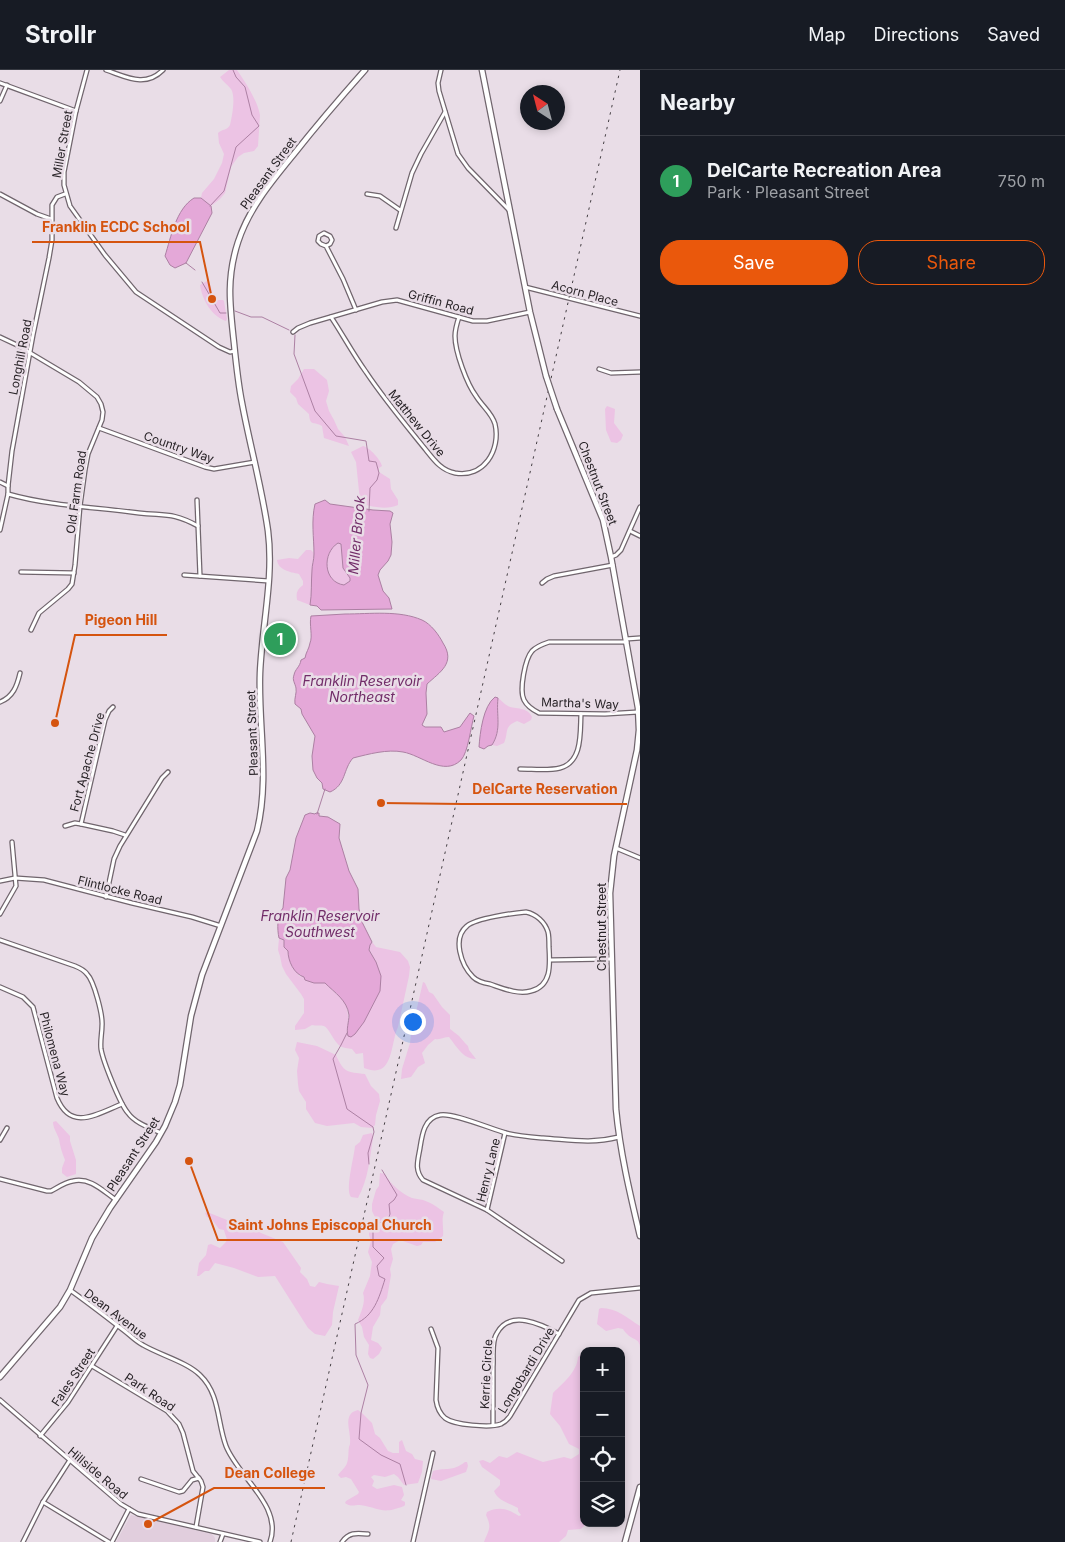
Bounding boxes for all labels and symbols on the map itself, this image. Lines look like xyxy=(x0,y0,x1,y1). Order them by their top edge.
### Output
north arrow xyxy=(520,85,565,130)
street label: Miller Street xyxy=(49,109,75,179)
street label: Pleasant Street xyxy=(237,134,299,212)
callout: Franklin ECDC School xyxy=(32,213,200,242)
text: Franklin ECDC School xyxy=(42,218,190,235)
street label: Acorn Place xyxy=(550,277,620,309)
street label: Griffin Road xyxy=(407,286,475,318)
street label: Longhill Road xyxy=(5,318,35,396)
street label: Matthew Drive xyxy=(385,386,449,460)
street label: Country Way xyxy=(142,428,216,466)
street label: Chestnut Street xyxy=(575,439,621,527)
street label: Old Farm Road xyxy=(63,449,89,535)
water label: Miller Brook xyxy=(344,495,368,575)
callout: Pigeon Hill xyxy=(75,606,167,635)
text: Pigeon Hill xyxy=(85,611,157,628)
pin: 1 xyxy=(264,620,296,658)
water label: Franklin Reservoir Northeast xyxy=(303,672,422,705)
street label: Pleasant Street xyxy=(243,690,261,776)
street label: Martha's Way xyxy=(541,694,619,712)
street label: Fort Apache Drive xyxy=(67,711,107,813)
callout: DelCarte Reservation xyxy=(462,775,627,804)
text: DelCarte Reservation xyxy=(472,780,618,797)
street label: Flintlocke Road xyxy=(76,872,164,908)
street label: Chestnut Street xyxy=(594,883,609,971)
water label: Franklin Reservoir Southwest xyxy=(261,907,380,940)
your location xyxy=(400,1009,426,1035)
street label: Philomena Way xyxy=(36,1010,74,1098)
street label: Pleasant Street xyxy=(103,1114,163,1194)
street label: Henry Lane xyxy=(473,1136,503,1204)
callout: Saint Johns Episcopal Church xyxy=(218,1211,442,1240)
text: Saint Johns Episcopal Church xyxy=(228,1216,432,1233)
street label: Dean Avenue xyxy=(81,1285,151,1343)
street label: Longobardi Drive xyxy=(494,1324,558,1416)
street label: Kerrie Circle xyxy=(477,1339,495,1409)
street label: Fales Street xyxy=(48,1345,98,1409)
street label: Park Road xyxy=(122,1370,178,1414)
street label: Hillside Road xyxy=(65,1444,131,1502)
callout: Dean College xyxy=(214,1459,325,1488)
text: Dean College xyxy=(225,1464,315,1481)

